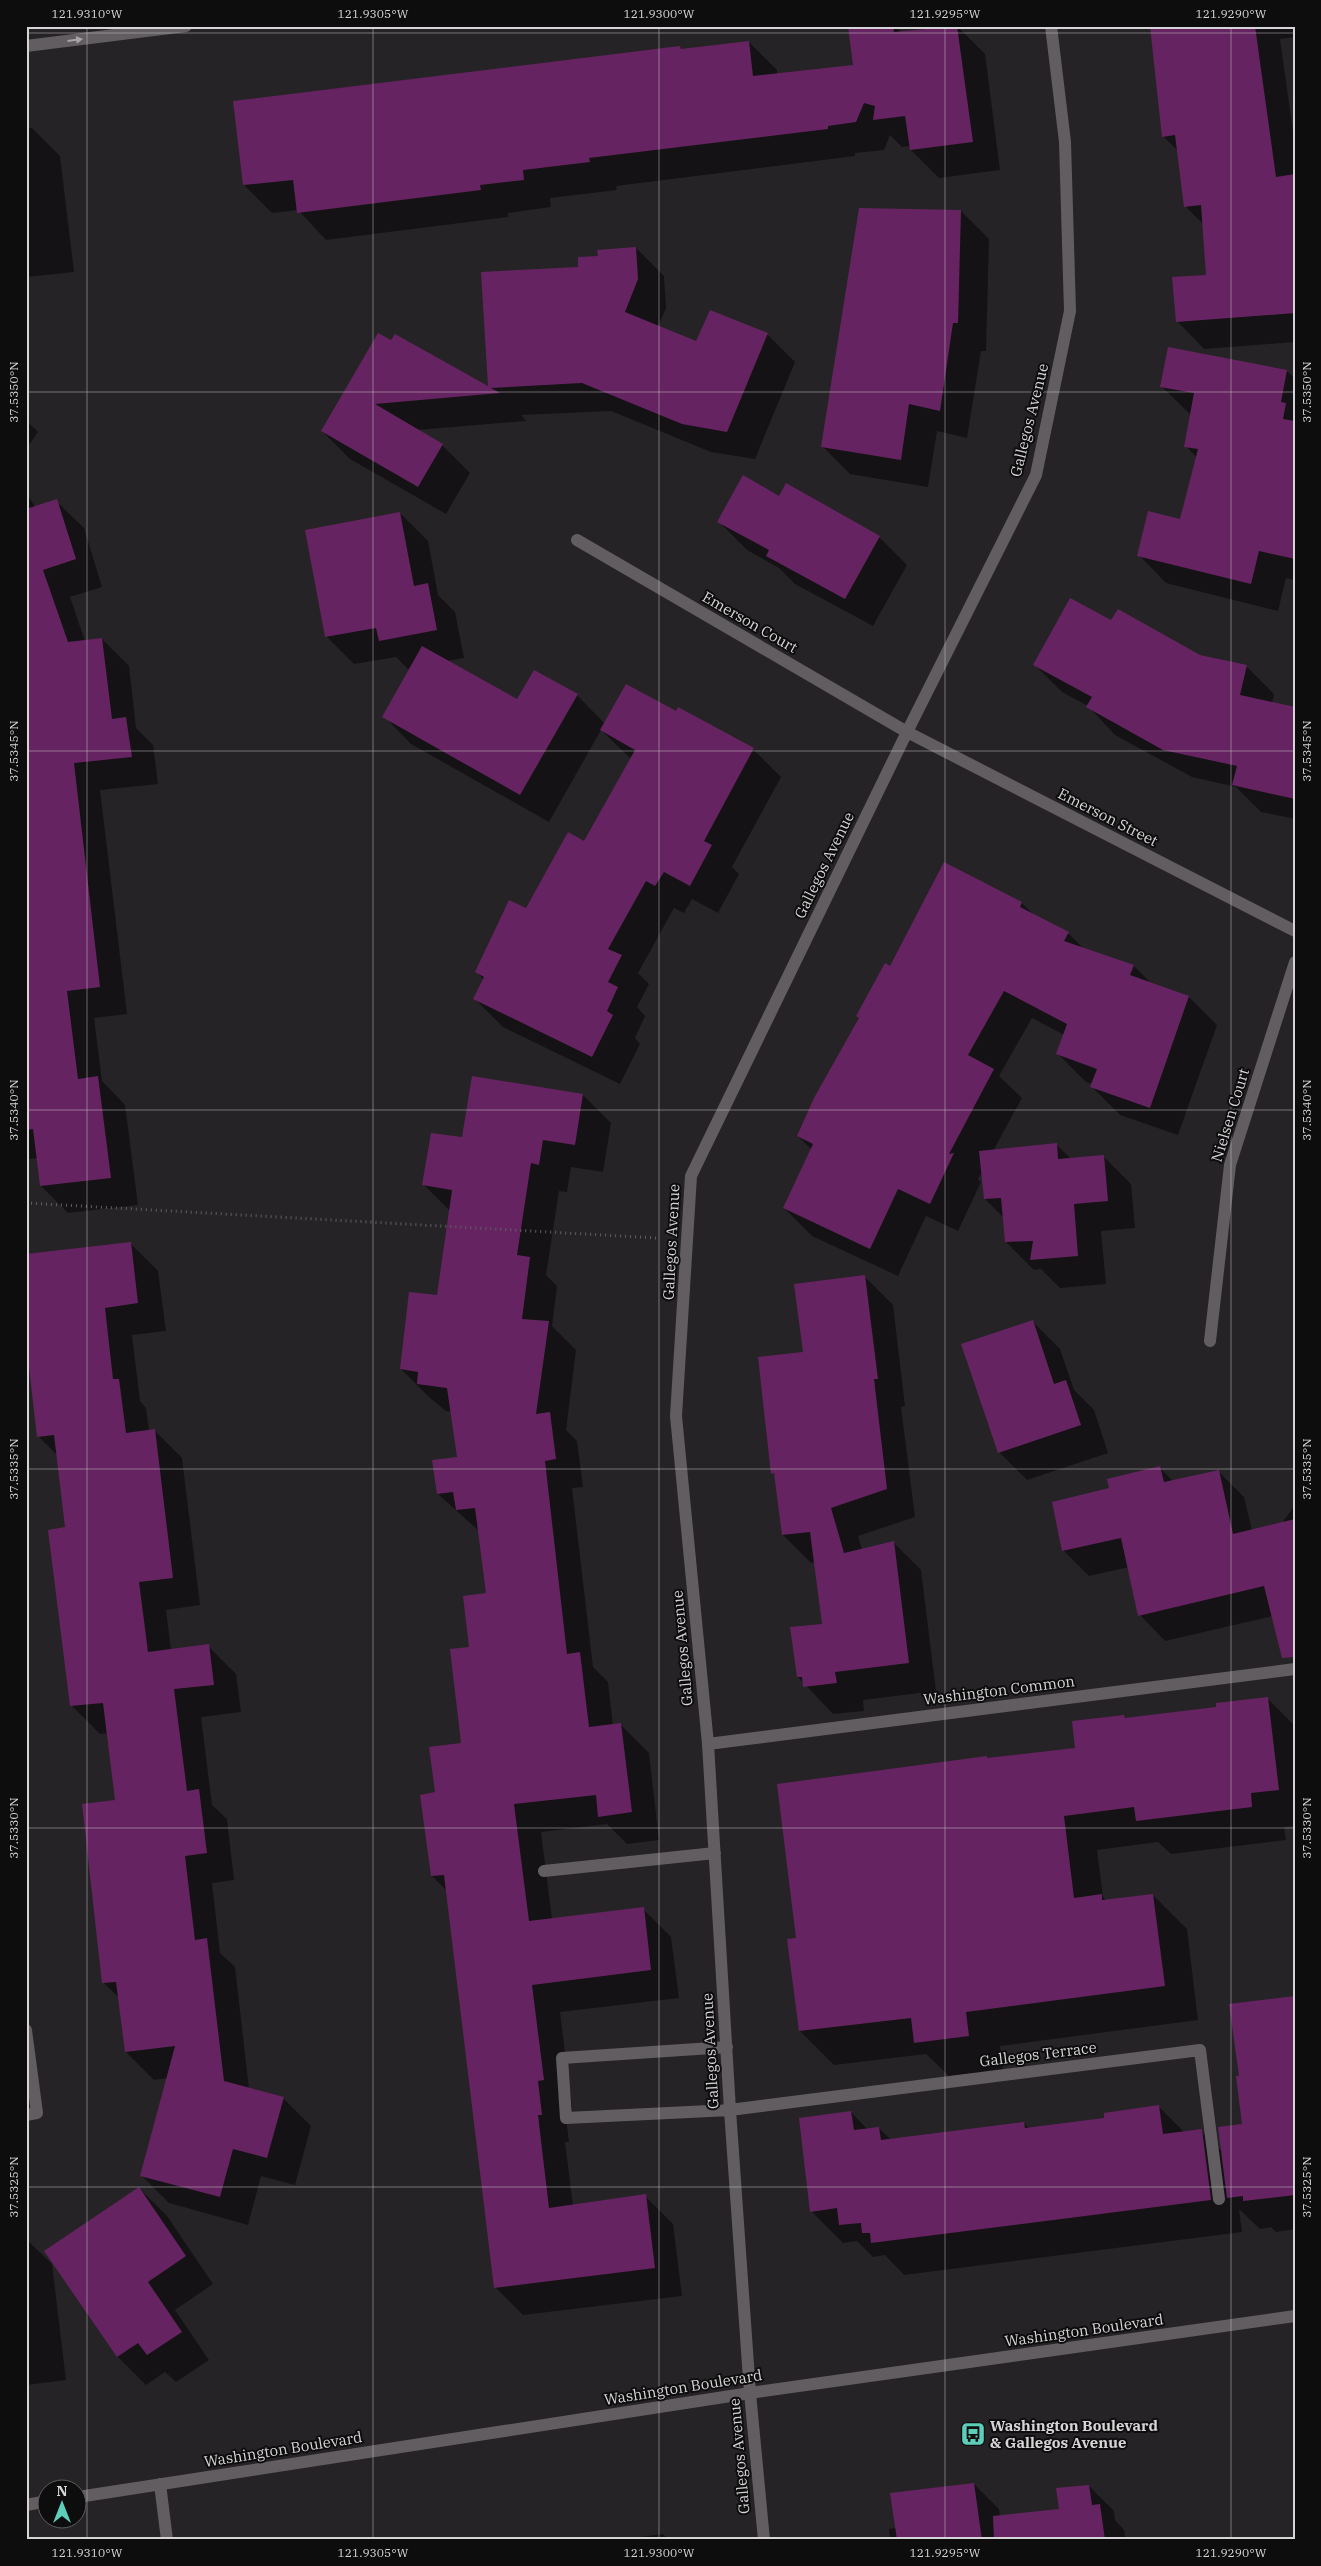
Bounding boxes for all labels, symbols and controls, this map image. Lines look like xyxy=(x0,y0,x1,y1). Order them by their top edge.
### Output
text: 121.9310°W xyxy=(52,6,123,21)
text: 121.9305°W xyxy=(338,6,409,21)
text: 121.9300°W xyxy=(624,6,695,21)
text: 121.9295°W xyxy=(910,6,981,21)
text: 121.9290°W xyxy=(1196,6,1267,21)
one-way arrow xyxy=(67,36,83,44)
text: 37.5350°N xyxy=(6,361,21,423)
street label: Gallegos Avenue xyxy=(1006,361,1052,479)
text: 37.5350°N xyxy=(1299,361,1314,423)
street label: Emerson Court xyxy=(699,587,801,657)
text: 37.5345°N xyxy=(6,720,21,782)
text: 37.5345°N xyxy=(1299,720,1314,782)
street label: Emerson Street xyxy=(1055,784,1161,850)
street label: Gallegos Avenue xyxy=(790,809,858,921)
street label: Nielsen Court xyxy=(1207,1066,1253,1164)
text: 37.5340°N xyxy=(6,1079,21,1141)
text: 37.5340°N xyxy=(1299,1079,1314,1141)
street label: Gallegos Avenue xyxy=(658,1183,684,1301)
text: 37.5335°N xyxy=(6,1438,21,1500)
text: 37.5335°N xyxy=(1299,1438,1314,1500)
street label: Gallegos Avenue xyxy=(667,1589,697,1707)
street label: Washington Common xyxy=(922,1671,1076,1709)
text: 37.5330°N xyxy=(6,1797,21,1859)
text: 37.5330°N xyxy=(1299,1797,1314,1859)
street label: Gallegos Avenue xyxy=(697,1992,723,2110)
street label: Gallegos Terrace xyxy=(978,2037,1098,2071)
text: 37.5325°N xyxy=(6,2156,21,2218)
text: 37.5325°N xyxy=(1299,2156,1314,2218)
street label: Washington Boulevard xyxy=(1004,2309,1164,2351)
street label: Washington Boulevard xyxy=(603,2365,763,2409)
street label: Gallegos Avenue xyxy=(724,2397,754,2515)
place label: Washington Boulevard & Gallegos Avenue xyxy=(990,2416,1158,2452)
bus stop icon: Washington Boulevard & Gallegos Avenue xyxy=(960,2421,986,2447)
street label: Washington Boulevard xyxy=(203,2427,363,2471)
north arrow xyxy=(38,2478,88,2528)
text: N xyxy=(56,2482,68,2500)
text: 121.9310°W xyxy=(52,2545,123,2560)
text: 121.9305°W xyxy=(338,2545,409,2560)
text: 121.9300°W xyxy=(624,2545,695,2560)
text: 121.9295°W xyxy=(910,2545,981,2560)
text: 121.9290°W xyxy=(1196,2545,1267,2560)

